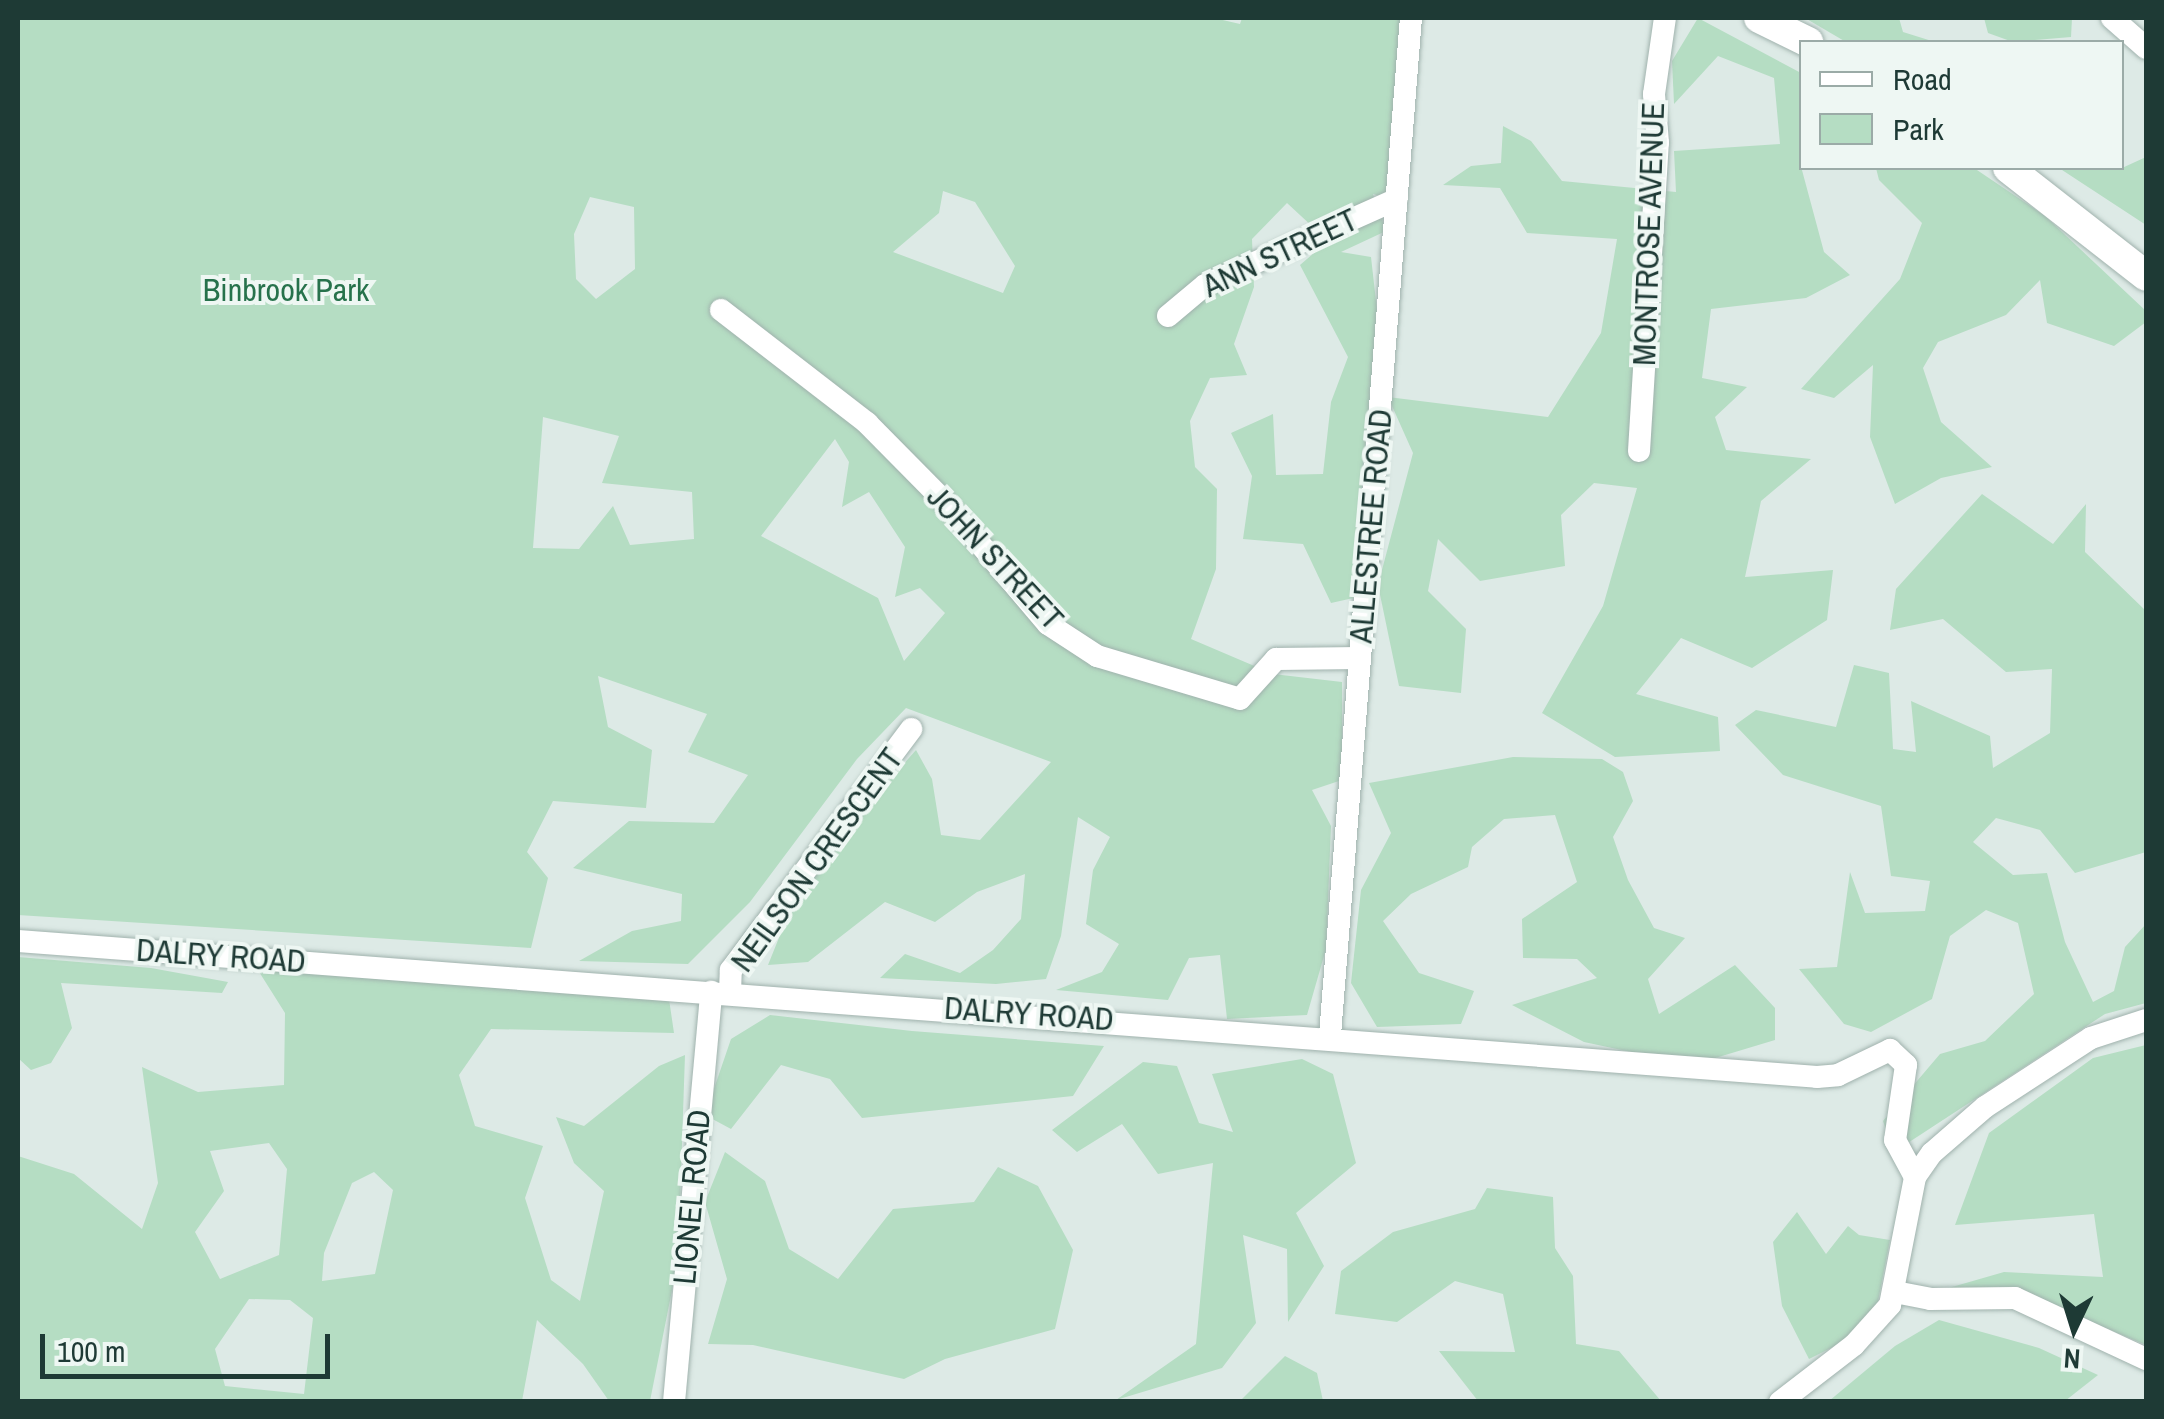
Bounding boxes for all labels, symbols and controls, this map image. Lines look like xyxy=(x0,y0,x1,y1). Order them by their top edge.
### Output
legend xyxy=(1799,40,2124,170)
text: Road xyxy=(1893,59,1952,99)
street label: MONTROSE AVENUE xyxy=(1625,101,1673,367)
text: Park xyxy=(1893,109,1944,149)
street label: ANN STREET xyxy=(1197,200,1363,306)
park label: Binbrook Park xyxy=(203,271,369,309)
street label: ALLESTREE ROAD xyxy=(1342,407,1400,645)
street label: JOHN STREET xyxy=(919,478,1071,638)
street label: NEILSON CRESCENT xyxy=(723,741,911,979)
street label: DALRY ROAD xyxy=(135,931,307,981)
street label: DALRY ROAD xyxy=(943,989,1115,1039)
street label: LIONEL ROAD xyxy=(665,1107,719,1287)
north arrow xyxy=(2024,1279,2124,1379)
scale bar xyxy=(45,1314,335,1376)
text: 100 m xyxy=(57,1331,125,1371)
text: N xyxy=(2062,1339,2082,1378)

